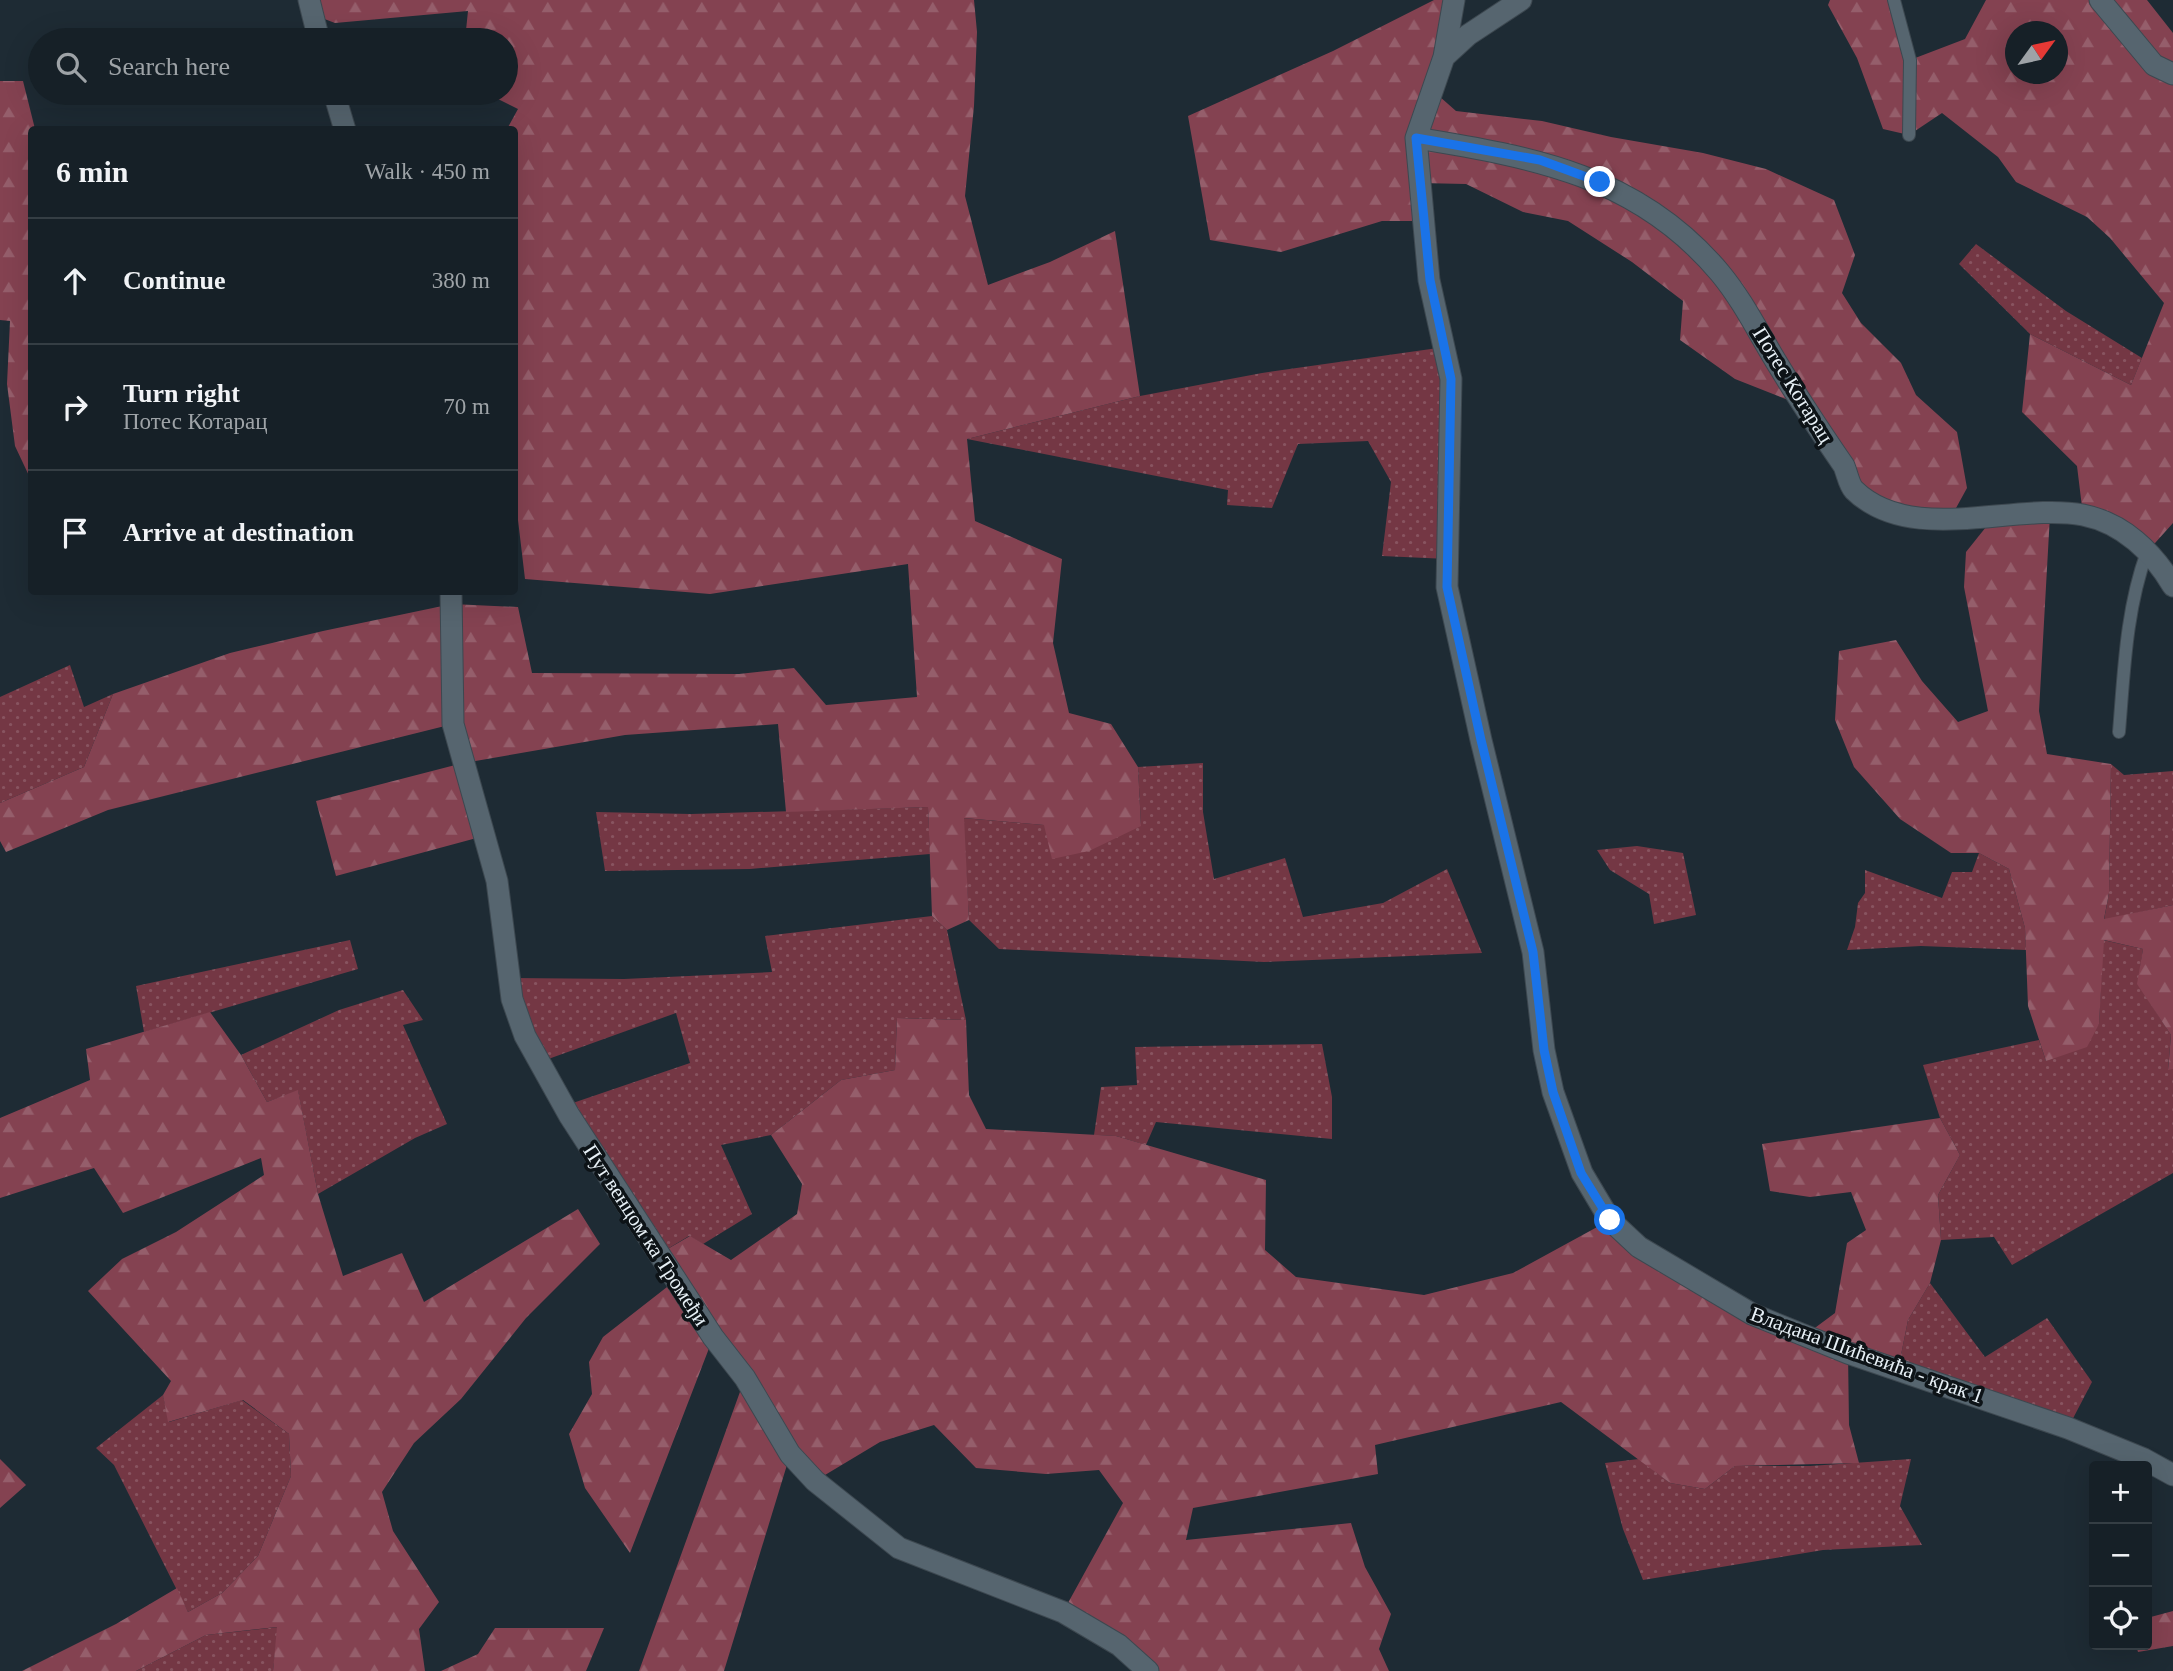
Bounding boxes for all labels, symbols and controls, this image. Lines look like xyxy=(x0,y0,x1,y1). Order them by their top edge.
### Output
north arrow xyxy=(2005,21,2068,84)
search box xyxy=(28,28,518,105)
icon: search xyxy=(52,48,90,86)
text: Search here xyxy=(108,52,230,81)
text: 6 min xyxy=(56,155,129,188)
text: Walk · 450 m xyxy=(365,159,490,184)
route end xyxy=(1584,166,1615,197)
icon: ahead xyxy=(56,262,94,300)
text: Continue xyxy=(123,266,226,295)
text: 380 m xyxy=(432,268,490,293)
street label: Потес Котарац xyxy=(1748,323,1838,447)
text: Turn right xyxy=(123,379,240,408)
icon: right xyxy=(56,388,94,426)
text: 70 m xyxy=(443,394,490,419)
text: Потес Котарац xyxy=(123,409,268,434)
icon: arrive xyxy=(56,514,94,552)
text: Arrive at destination xyxy=(123,518,354,547)
street label: Пут венцом ка Тромеђи xyxy=(578,1140,714,1330)
route start xyxy=(1594,1204,1625,1235)
street label: Владана Шићевића - крак 1 xyxy=(1747,1302,1987,1408)
map controls xyxy=(2089,1461,2152,1650)
button: + xyxy=(2089,1461,2152,1524)
button: − xyxy=(2089,1524,2152,1587)
button: locate xyxy=(2089,1587,2152,1650)

